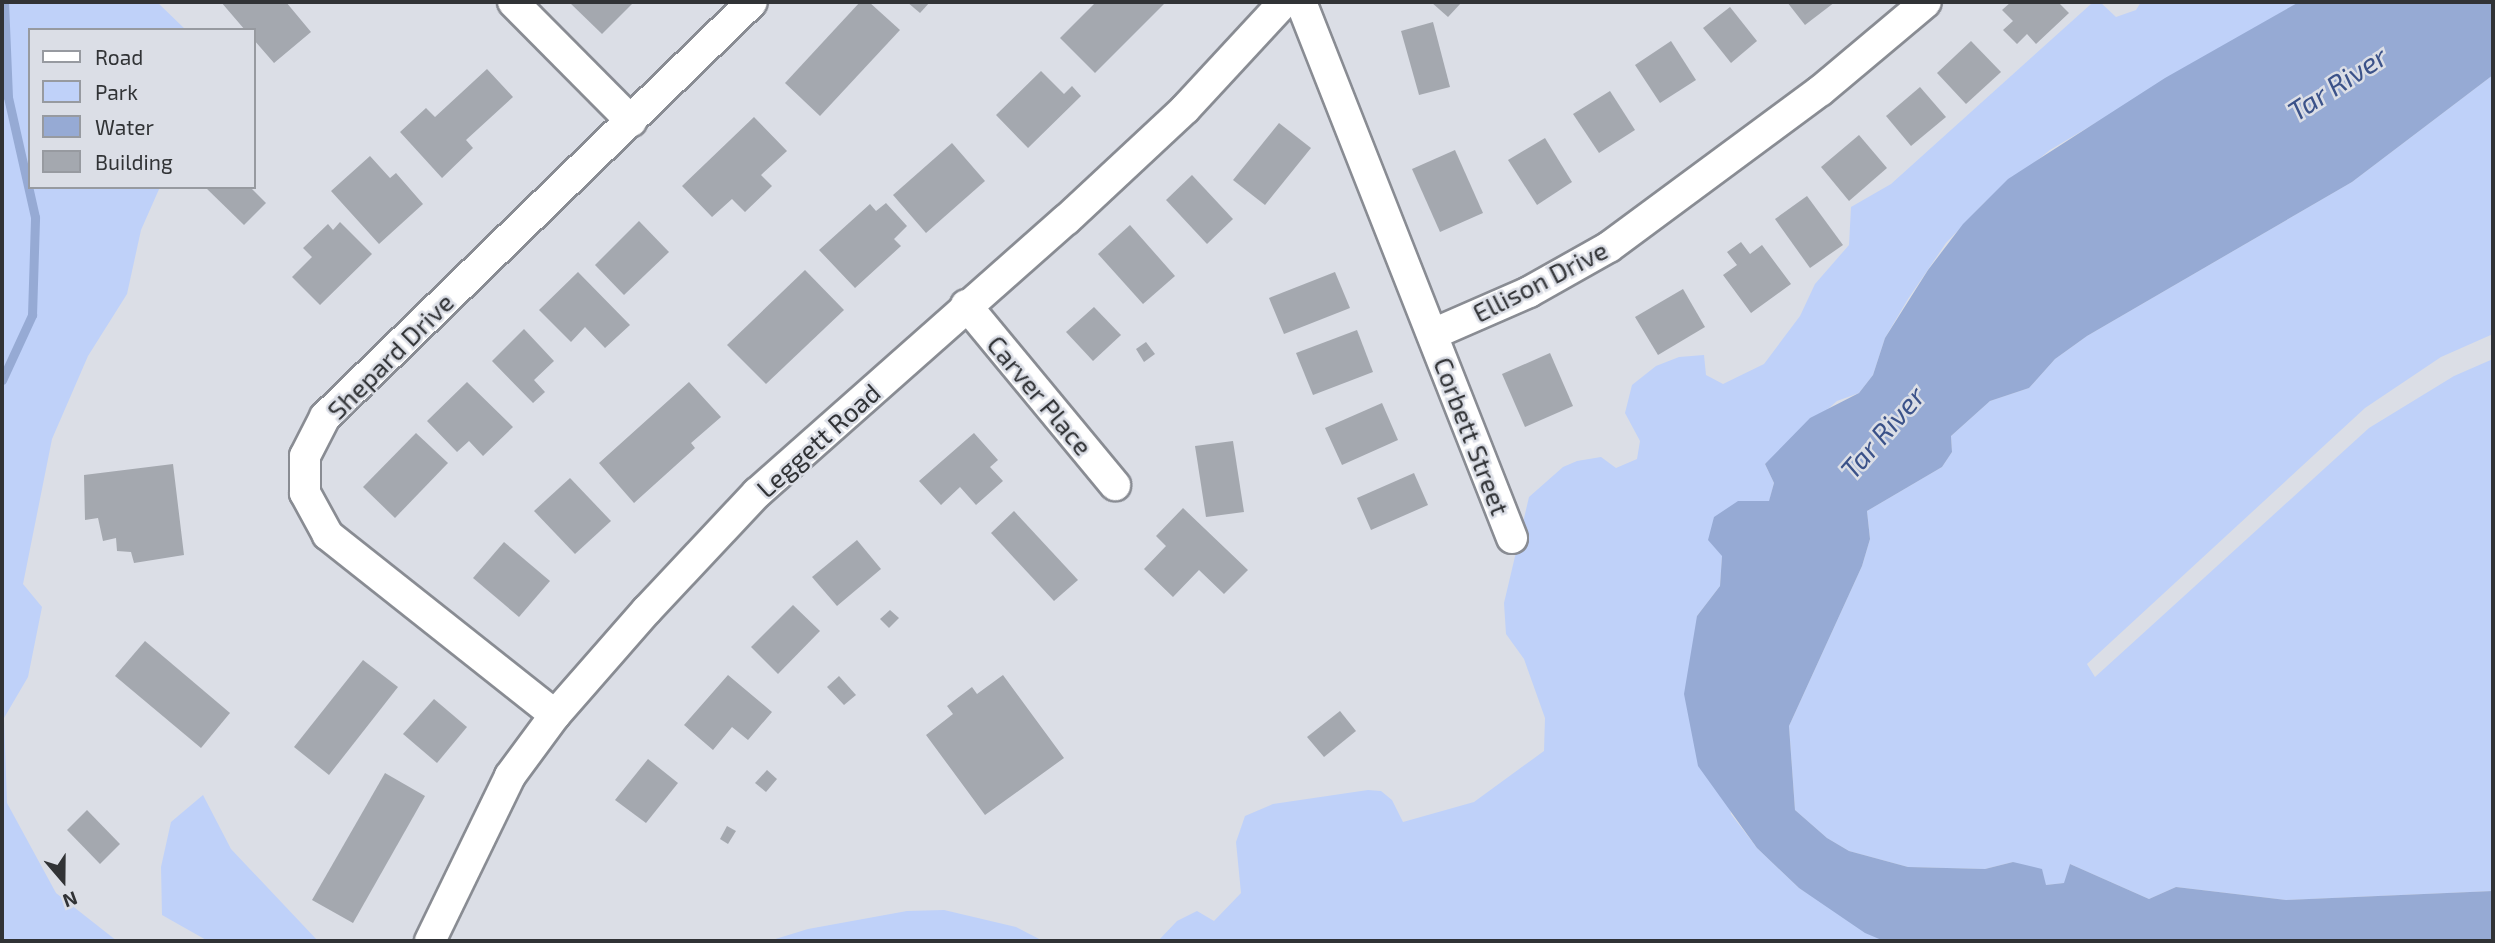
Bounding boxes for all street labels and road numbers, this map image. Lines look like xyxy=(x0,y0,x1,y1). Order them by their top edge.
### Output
street label: Ellison Drive xyxy=(1467,234,1613,328)
street label: Shepard Drive xyxy=(320,286,460,426)
street label: Carver Place xyxy=(981,329,1099,461)
street label: Corbett Street xyxy=(1428,353,1516,519)
street label: Leggett Road xyxy=(750,376,886,504)

